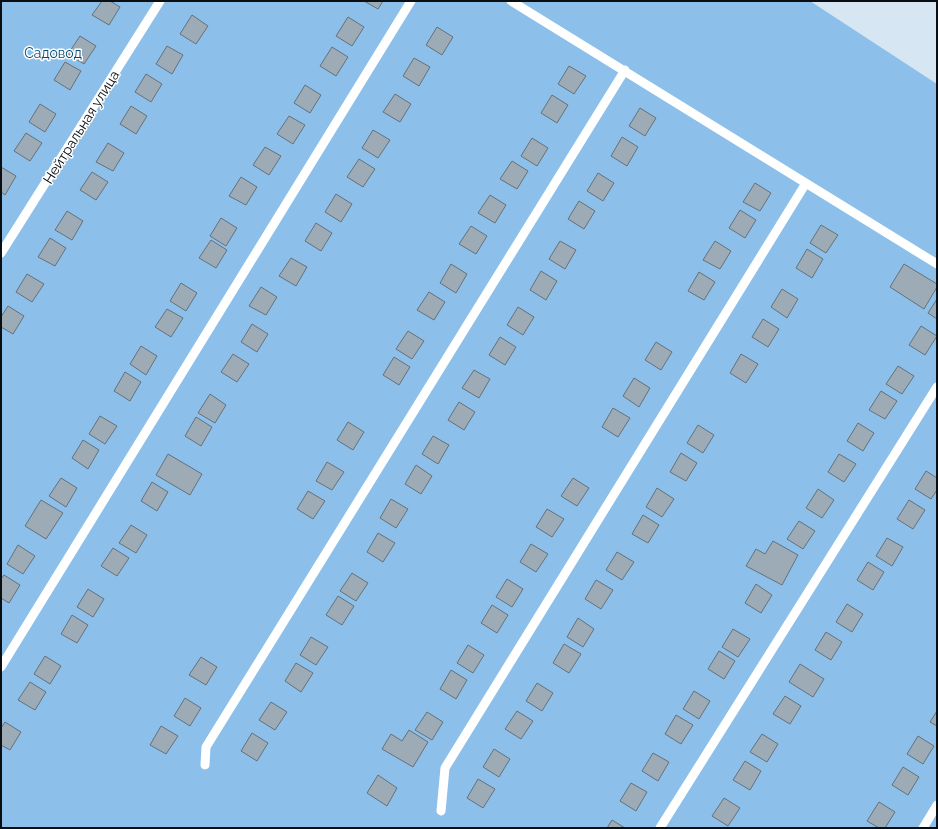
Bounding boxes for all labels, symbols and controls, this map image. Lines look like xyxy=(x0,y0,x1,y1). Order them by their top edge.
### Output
park label: Садовод xyxy=(24,45,82,61)
street label: Нейтральная улица xyxy=(40,67,122,187)

